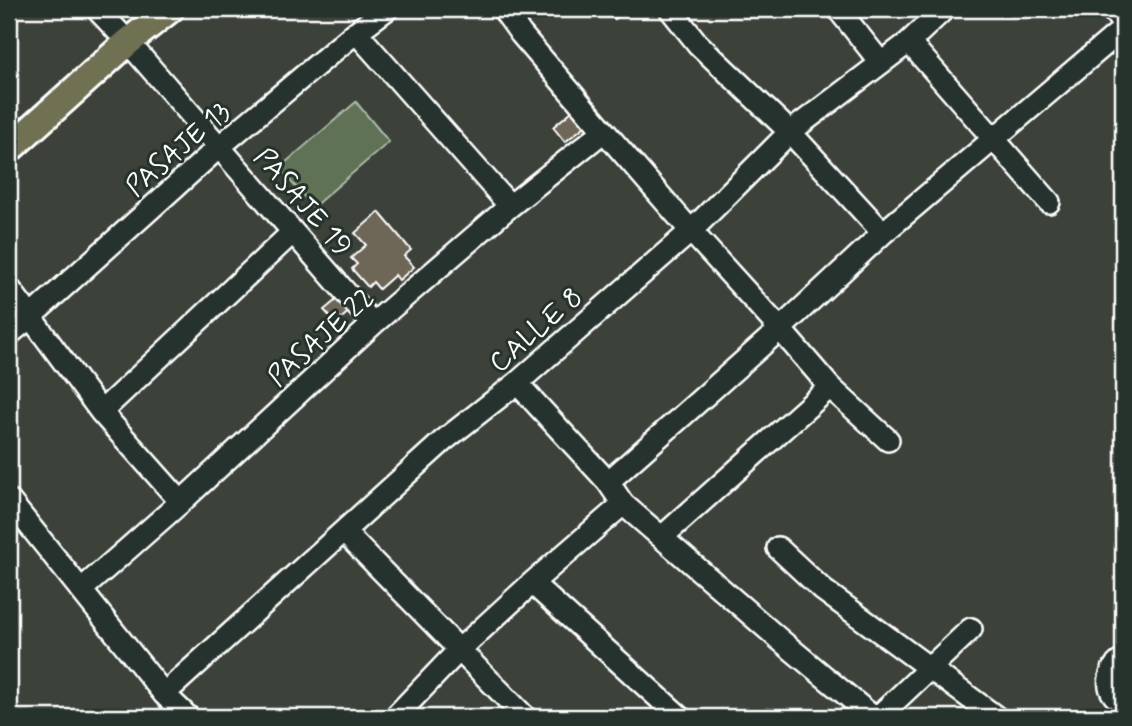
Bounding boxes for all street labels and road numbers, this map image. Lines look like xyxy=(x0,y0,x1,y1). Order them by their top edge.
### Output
street label: PASAJE 13 xyxy=(118,94,239,206)
street label: PASAJE 19 xyxy=(245,141,360,265)
street label: PASAJE 22 xyxy=(260,280,383,396)
street label: CALLE 8 xyxy=(482,280,591,382)

